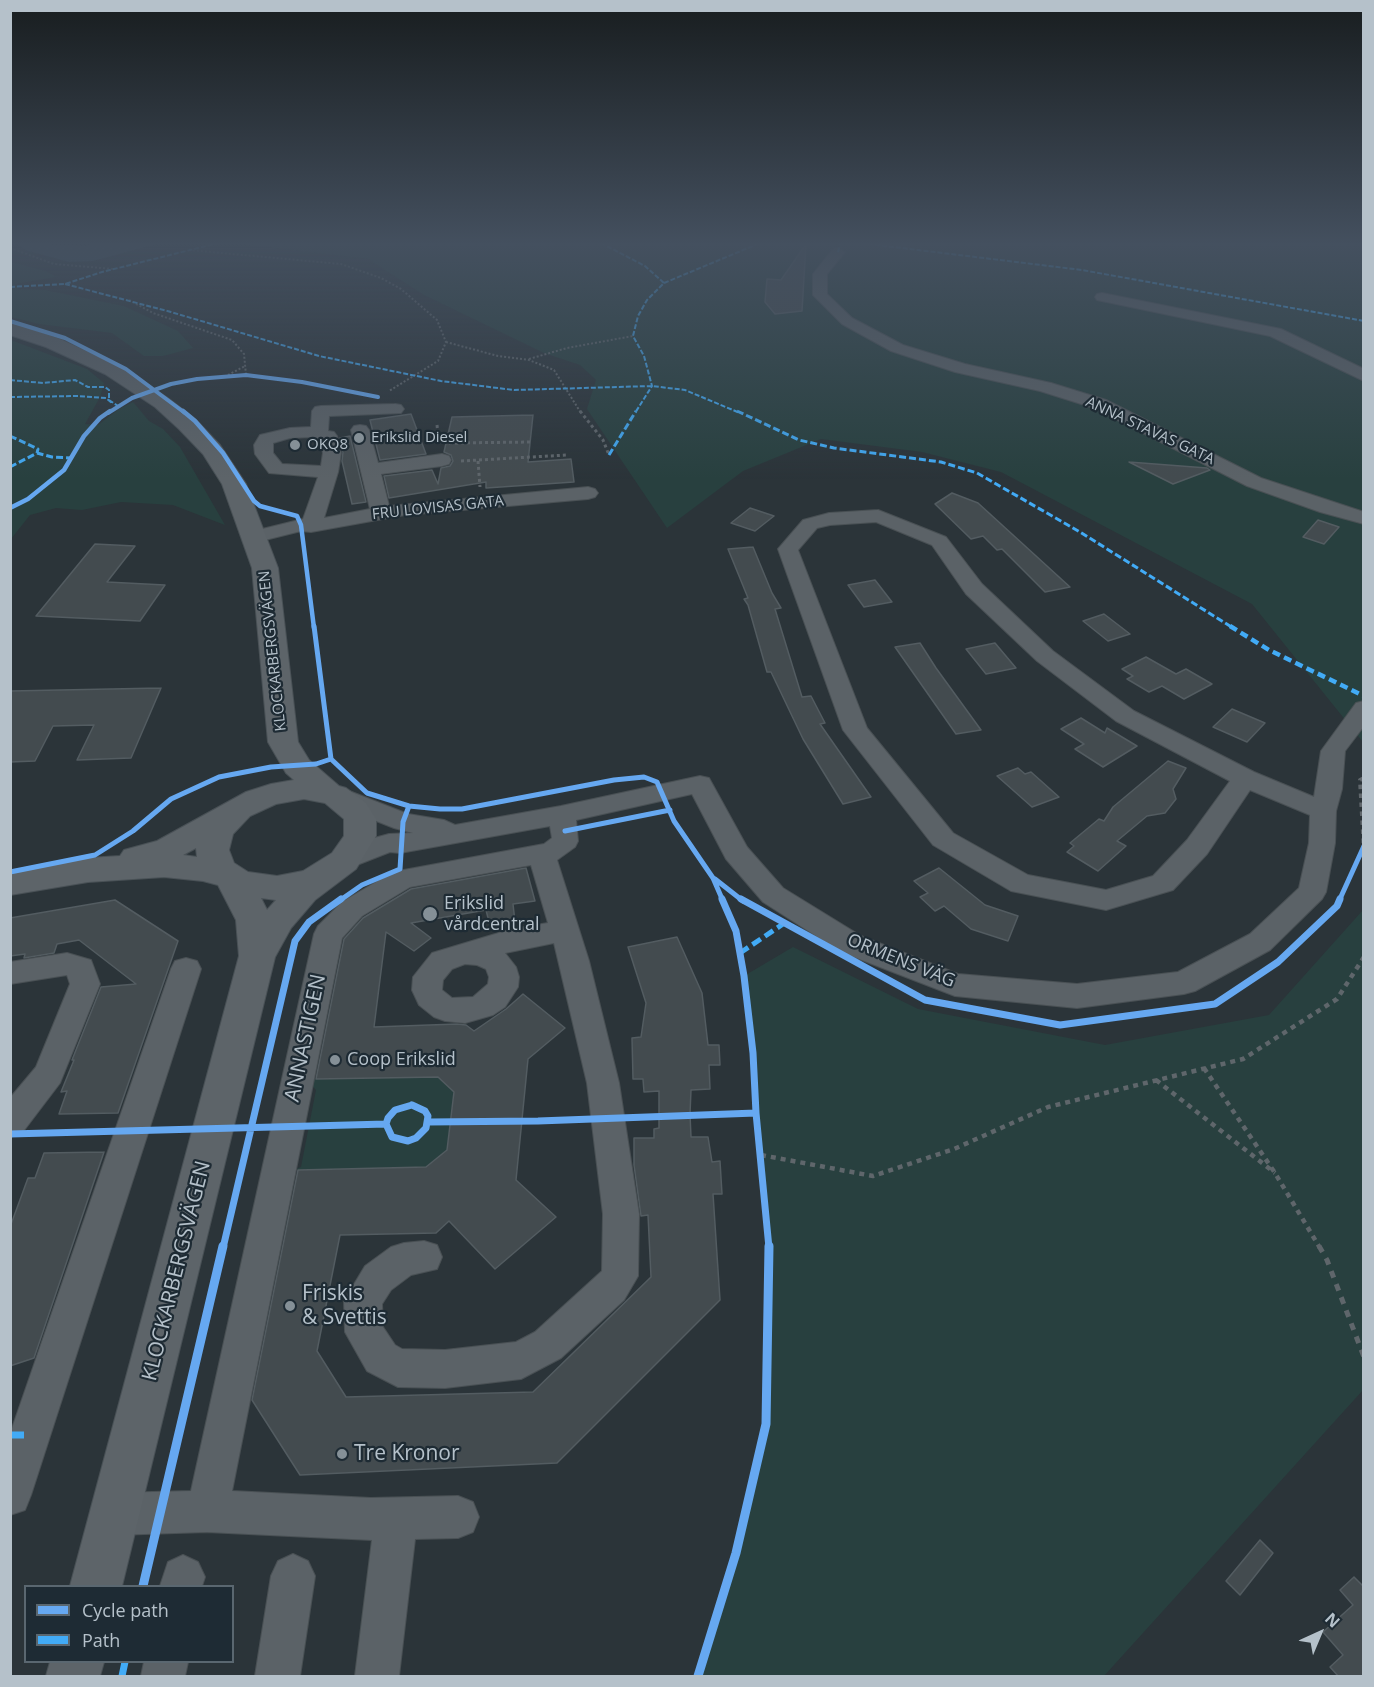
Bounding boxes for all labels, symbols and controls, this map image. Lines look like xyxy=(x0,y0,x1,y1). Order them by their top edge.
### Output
street label: ANNA STAVAS GATA xyxy=(1083,393,1217,469)
place label: Erikslid Diesel xyxy=(371,429,467,447)
marker: Erikslid Diesel xyxy=(352,431,366,445)
place label: OKQ8 xyxy=(307,436,348,454)
marker: OKQ8 xyxy=(288,438,302,452)
street label: FRU LOVISAS GATA xyxy=(371,492,505,524)
street label: KLOCKARBERGSVÄGEN xyxy=(256,570,290,732)
place label: Erikslid vårdcentral xyxy=(444,893,539,936)
marker: Erikslid vårdcentral xyxy=(421,905,439,923)
street label: ORMENS VÄG xyxy=(844,930,958,992)
street label: ANNASTIGEN xyxy=(280,972,332,1104)
place label: Coop Erikslid xyxy=(347,1049,456,1071)
marker: Coop Erikslid xyxy=(328,1053,342,1067)
street label: KLOCKARBERGSVÄGEN xyxy=(137,1158,217,1384)
place label: Friskis & Svettis xyxy=(302,1281,387,1331)
marker: Friskis & Svettis xyxy=(283,1299,297,1313)
place label: Tre Kronor xyxy=(354,1441,460,1467)
marker: Tre Kronor xyxy=(335,1447,349,1461)
legend xyxy=(24,1585,234,1663)
text: Cycle path xyxy=(82,1598,169,1622)
north arrow xyxy=(1290,1603,1350,1663)
text: N xyxy=(1320,1608,1345,1632)
text: Path xyxy=(82,1628,120,1652)

